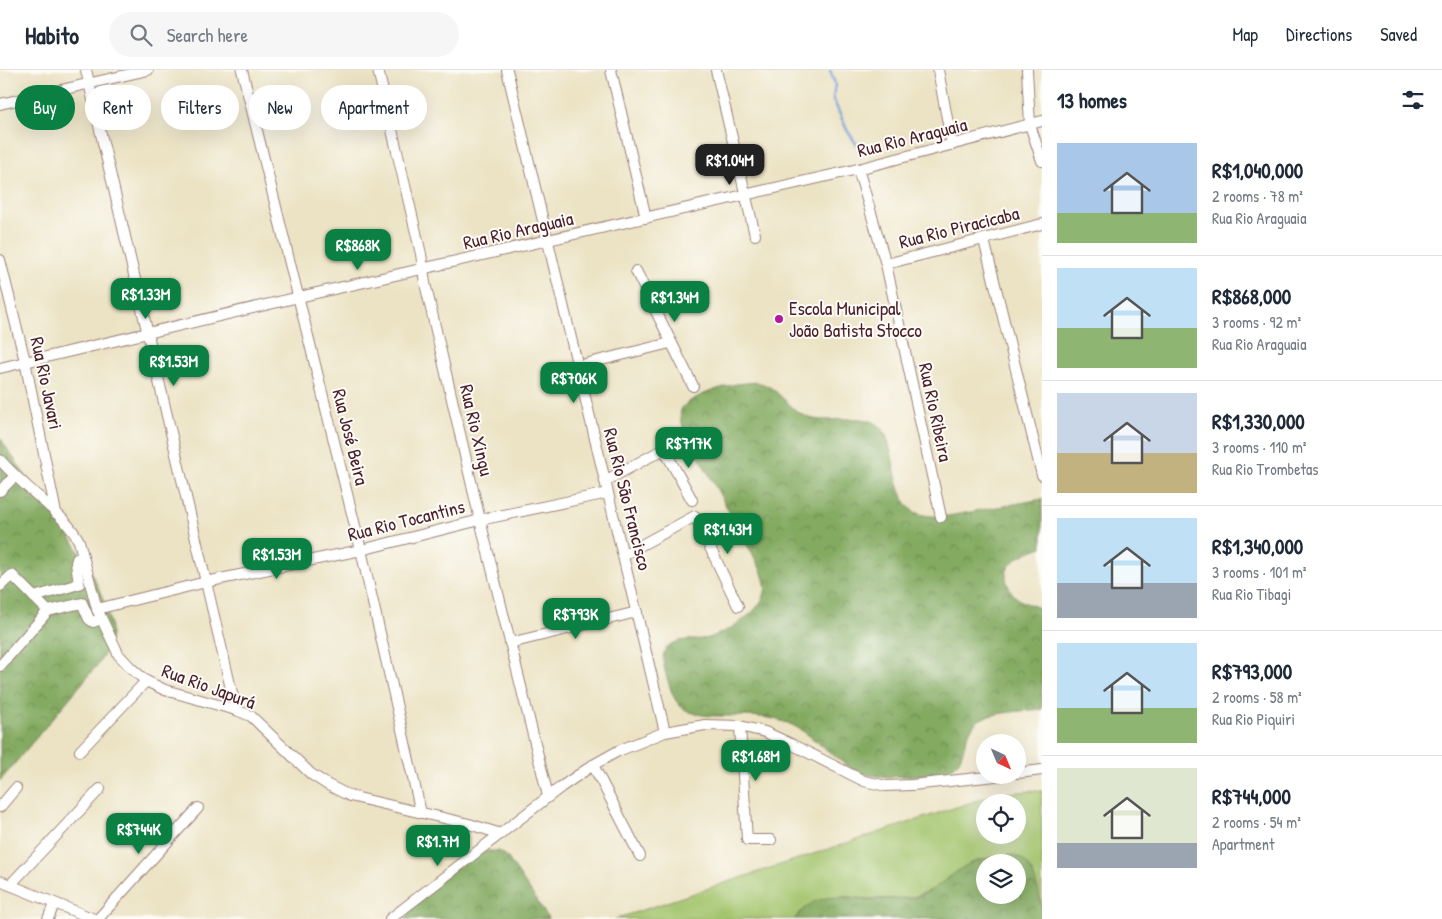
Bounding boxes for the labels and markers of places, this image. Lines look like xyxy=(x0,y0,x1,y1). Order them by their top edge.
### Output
pin: R$1.04M xyxy=(684,144,776,186)
pin: R$868K xyxy=(317,228,399,271)
pin: R$1.33M xyxy=(100,278,192,320)
pin: R$1.34M xyxy=(629,280,721,323)
place label: Escola Municipal João Batista Stocco xyxy=(789,295,922,343)
marker: Escola Municipal João Batista Stocco xyxy=(773,313,785,325)
pin: R$1.53M xyxy=(128,344,220,387)
pin: R$706K xyxy=(533,362,615,404)
pin: R$717K xyxy=(648,426,730,469)
pin: R$1.43M xyxy=(682,512,774,555)
pin: R$1.53M xyxy=(231,538,323,580)
pin: R$793K xyxy=(535,598,617,640)
pin: R$1.68M xyxy=(710,740,802,782)
pin: R$744K xyxy=(98,812,180,855)
pin: R$1.7M xyxy=(397,824,479,867)

